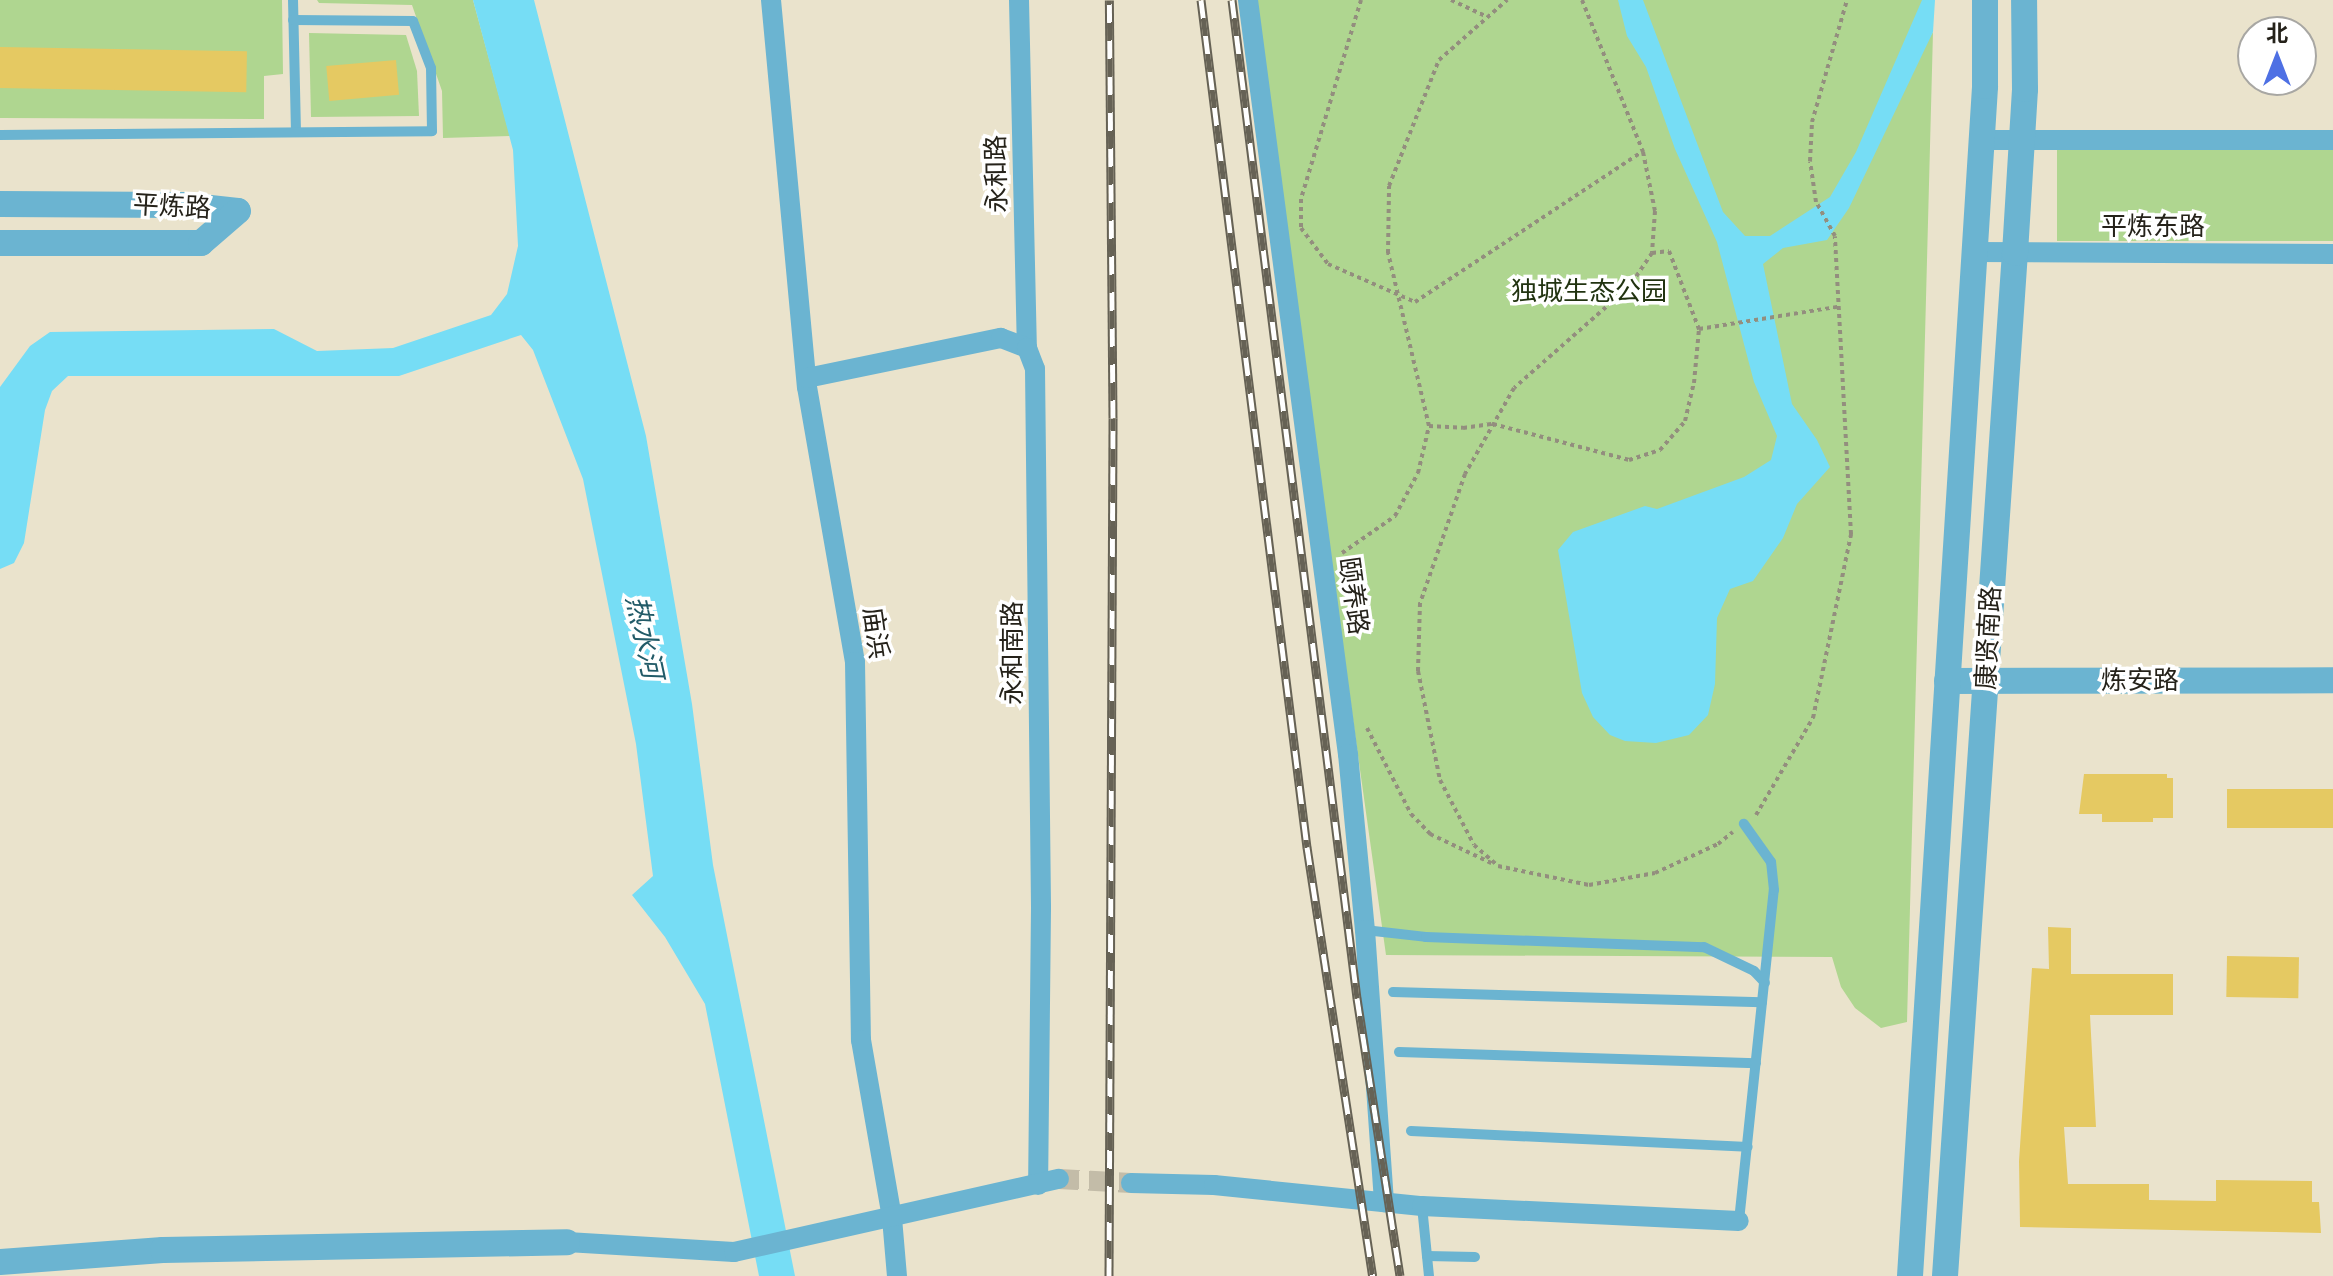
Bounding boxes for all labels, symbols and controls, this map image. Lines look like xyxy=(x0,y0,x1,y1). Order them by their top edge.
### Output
north arrow xyxy=(2237,16,2317,96)
text: 北 xyxy=(2266,19,2288,48)
street label: 永和路 xyxy=(981,135,1013,213)
street label: 平炼路 xyxy=(132,189,212,225)
street label: 平炼东路 xyxy=(2101,211,2205,243)
park label: 独城生态公园 xyxy=(1511,276,1667,308)
street label: 颐养路 xyxy=(1332,555,1374,637)
street label: 康贤南路 xyxy=(1971,585,2007,691)
water label: 热水河 xyxy=(619,592,669,682)
street label: 永和南路 xyxy=(997,601,1029,705)
street label: 庙浜 xyxy=(856,605,894,661)
street label: 炼安路 xyxy=(2101,665,2179,697)

